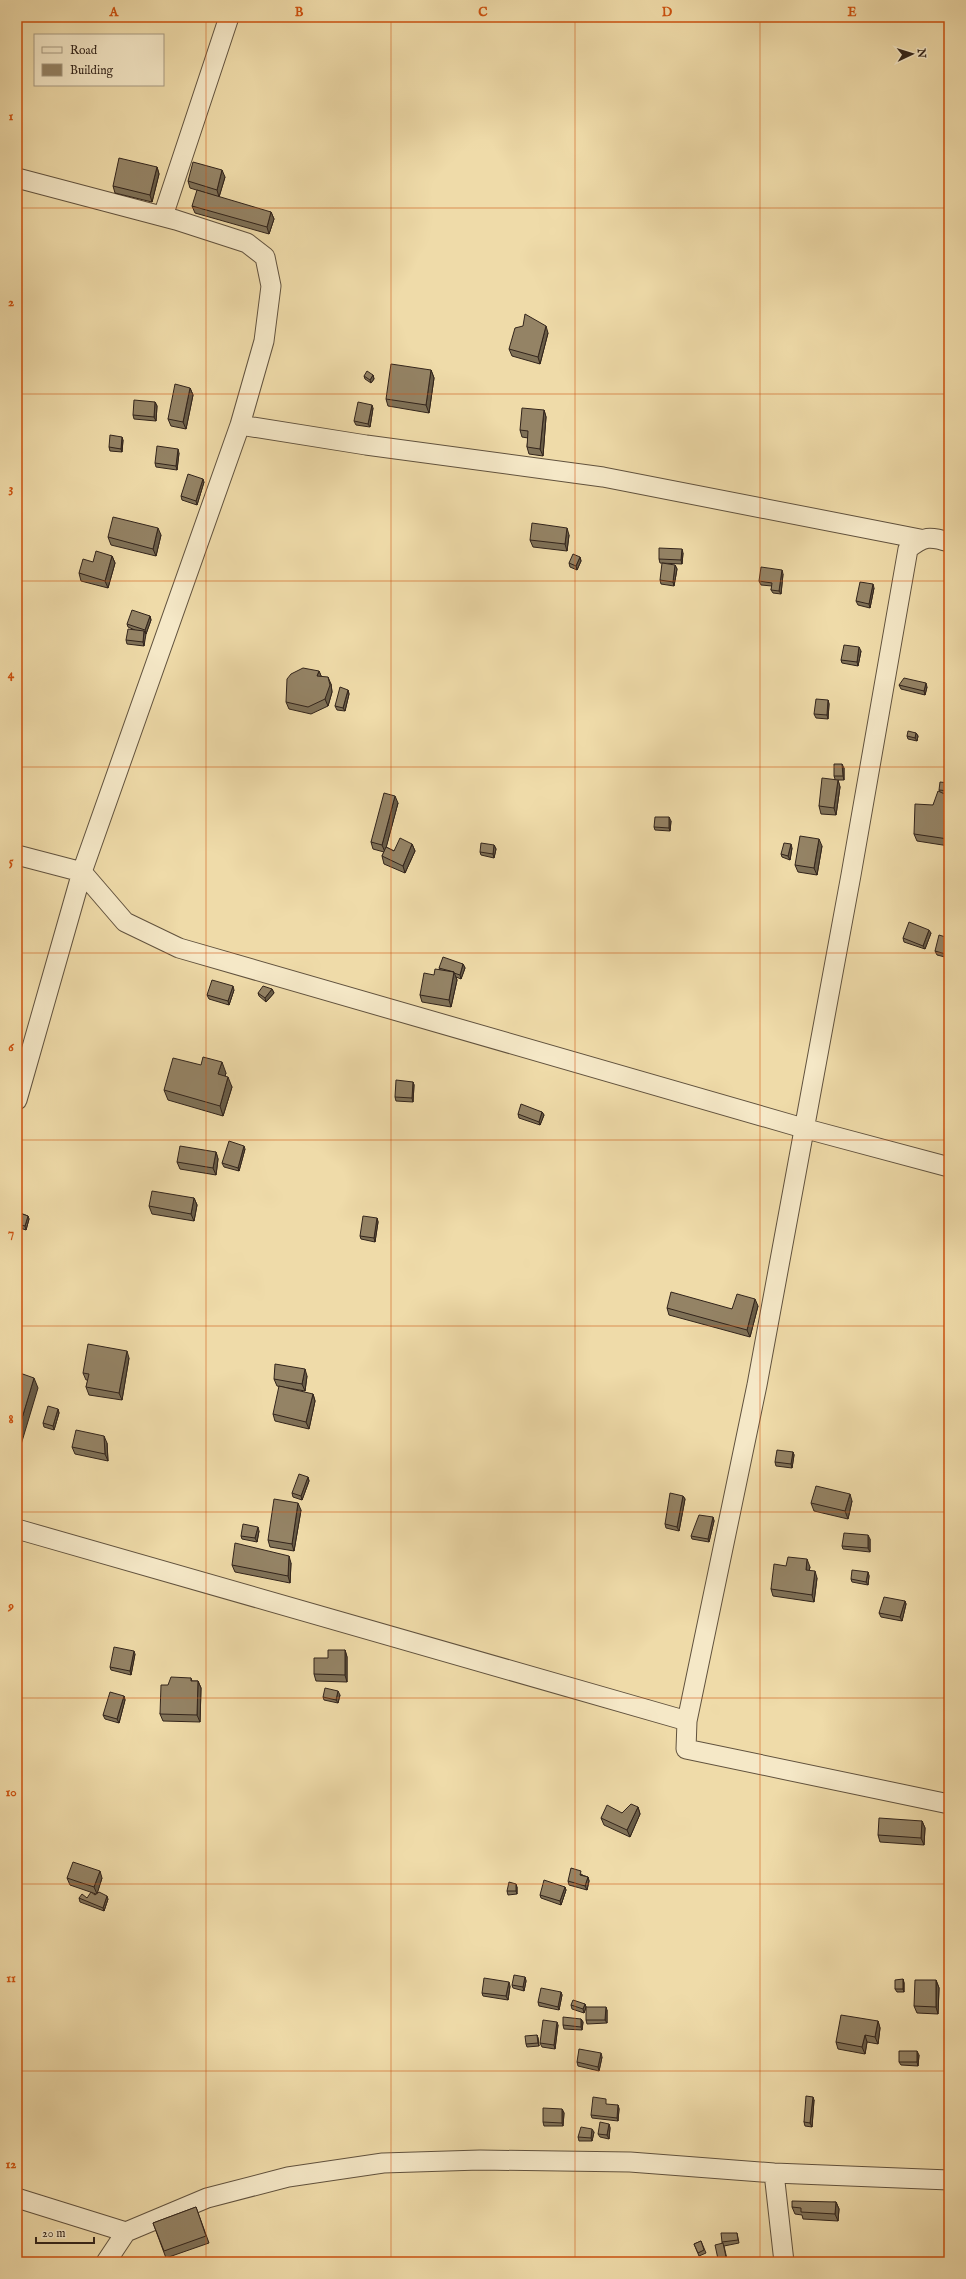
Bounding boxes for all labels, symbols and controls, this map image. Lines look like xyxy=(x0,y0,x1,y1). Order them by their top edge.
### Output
text: A xyxy=(109,4,120,21)
text: B xyxy=(295,4,304,21)
text: C xyxy=(478,4,488,21)
text: D xyxy=(662,4,673,21)
text: E xyxy=(847,4,857,21)
legend xyxy=(34,34,164,86)
north arrow xyxy=(892,34,932,74)
text: Road xyxy=(70,43,98,58)
text: N xyxy=(914,47,928,59)
text: Building xyxy=(70,63,114,78)
text: 1 xyxy=(9,108,14,125)
text: 2 xyxy=(8,294,14,311)
text: 3 xyxy=(9,480,14,497)
text: 4 xyxy=(8,666,15,683)
text: 5 xyxy=(9,853,14,870)
text: 6 xyxy=(8,1039,14,1056)
text: 7 xyxy=(8,1225,14,1242)
text: 8 xyxy=(8,1411,14,1428)
text: 9 xyxy=(7,1598,14,1615)
text: 10 xyxy=(5,1784,17,1801)
text: 11 xyxy=(6,1970,16,1987)
text: 12 xyxy=(6,2156,16,2173)
scale bar xyxy=(36,2219,94,2245)
text: 20 m xyxy=(42,2226,65,2241)

